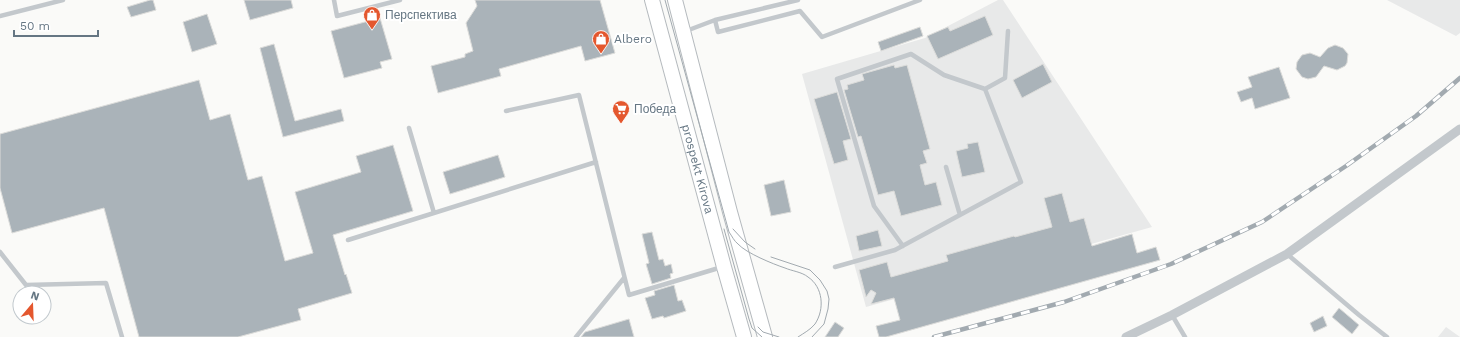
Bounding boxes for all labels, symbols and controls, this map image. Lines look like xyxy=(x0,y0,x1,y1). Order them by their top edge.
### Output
shop icon: Перспектива xyxy=(362,5,382,30)
place label: Перспектива xyxy=(385,8,457,22)
scale bar xyxy=(14,12,98,38)
text: 50 m xyxy=(20,19,50,33)
shop icon: Albero xyxy=(591,29,611,54)
place label: Albero xyxy=(614,32,652,46)
supermarket icon: Победа xyxy=(611,99,631,124)
place label: Победа xyxy=(634,102,676,116)
street label: prospekt Kirova xyxy=(679,123,716,215)
north arrow xyxy=(12,285,52,325)
text: N xyxy=(29,289,41,303)

